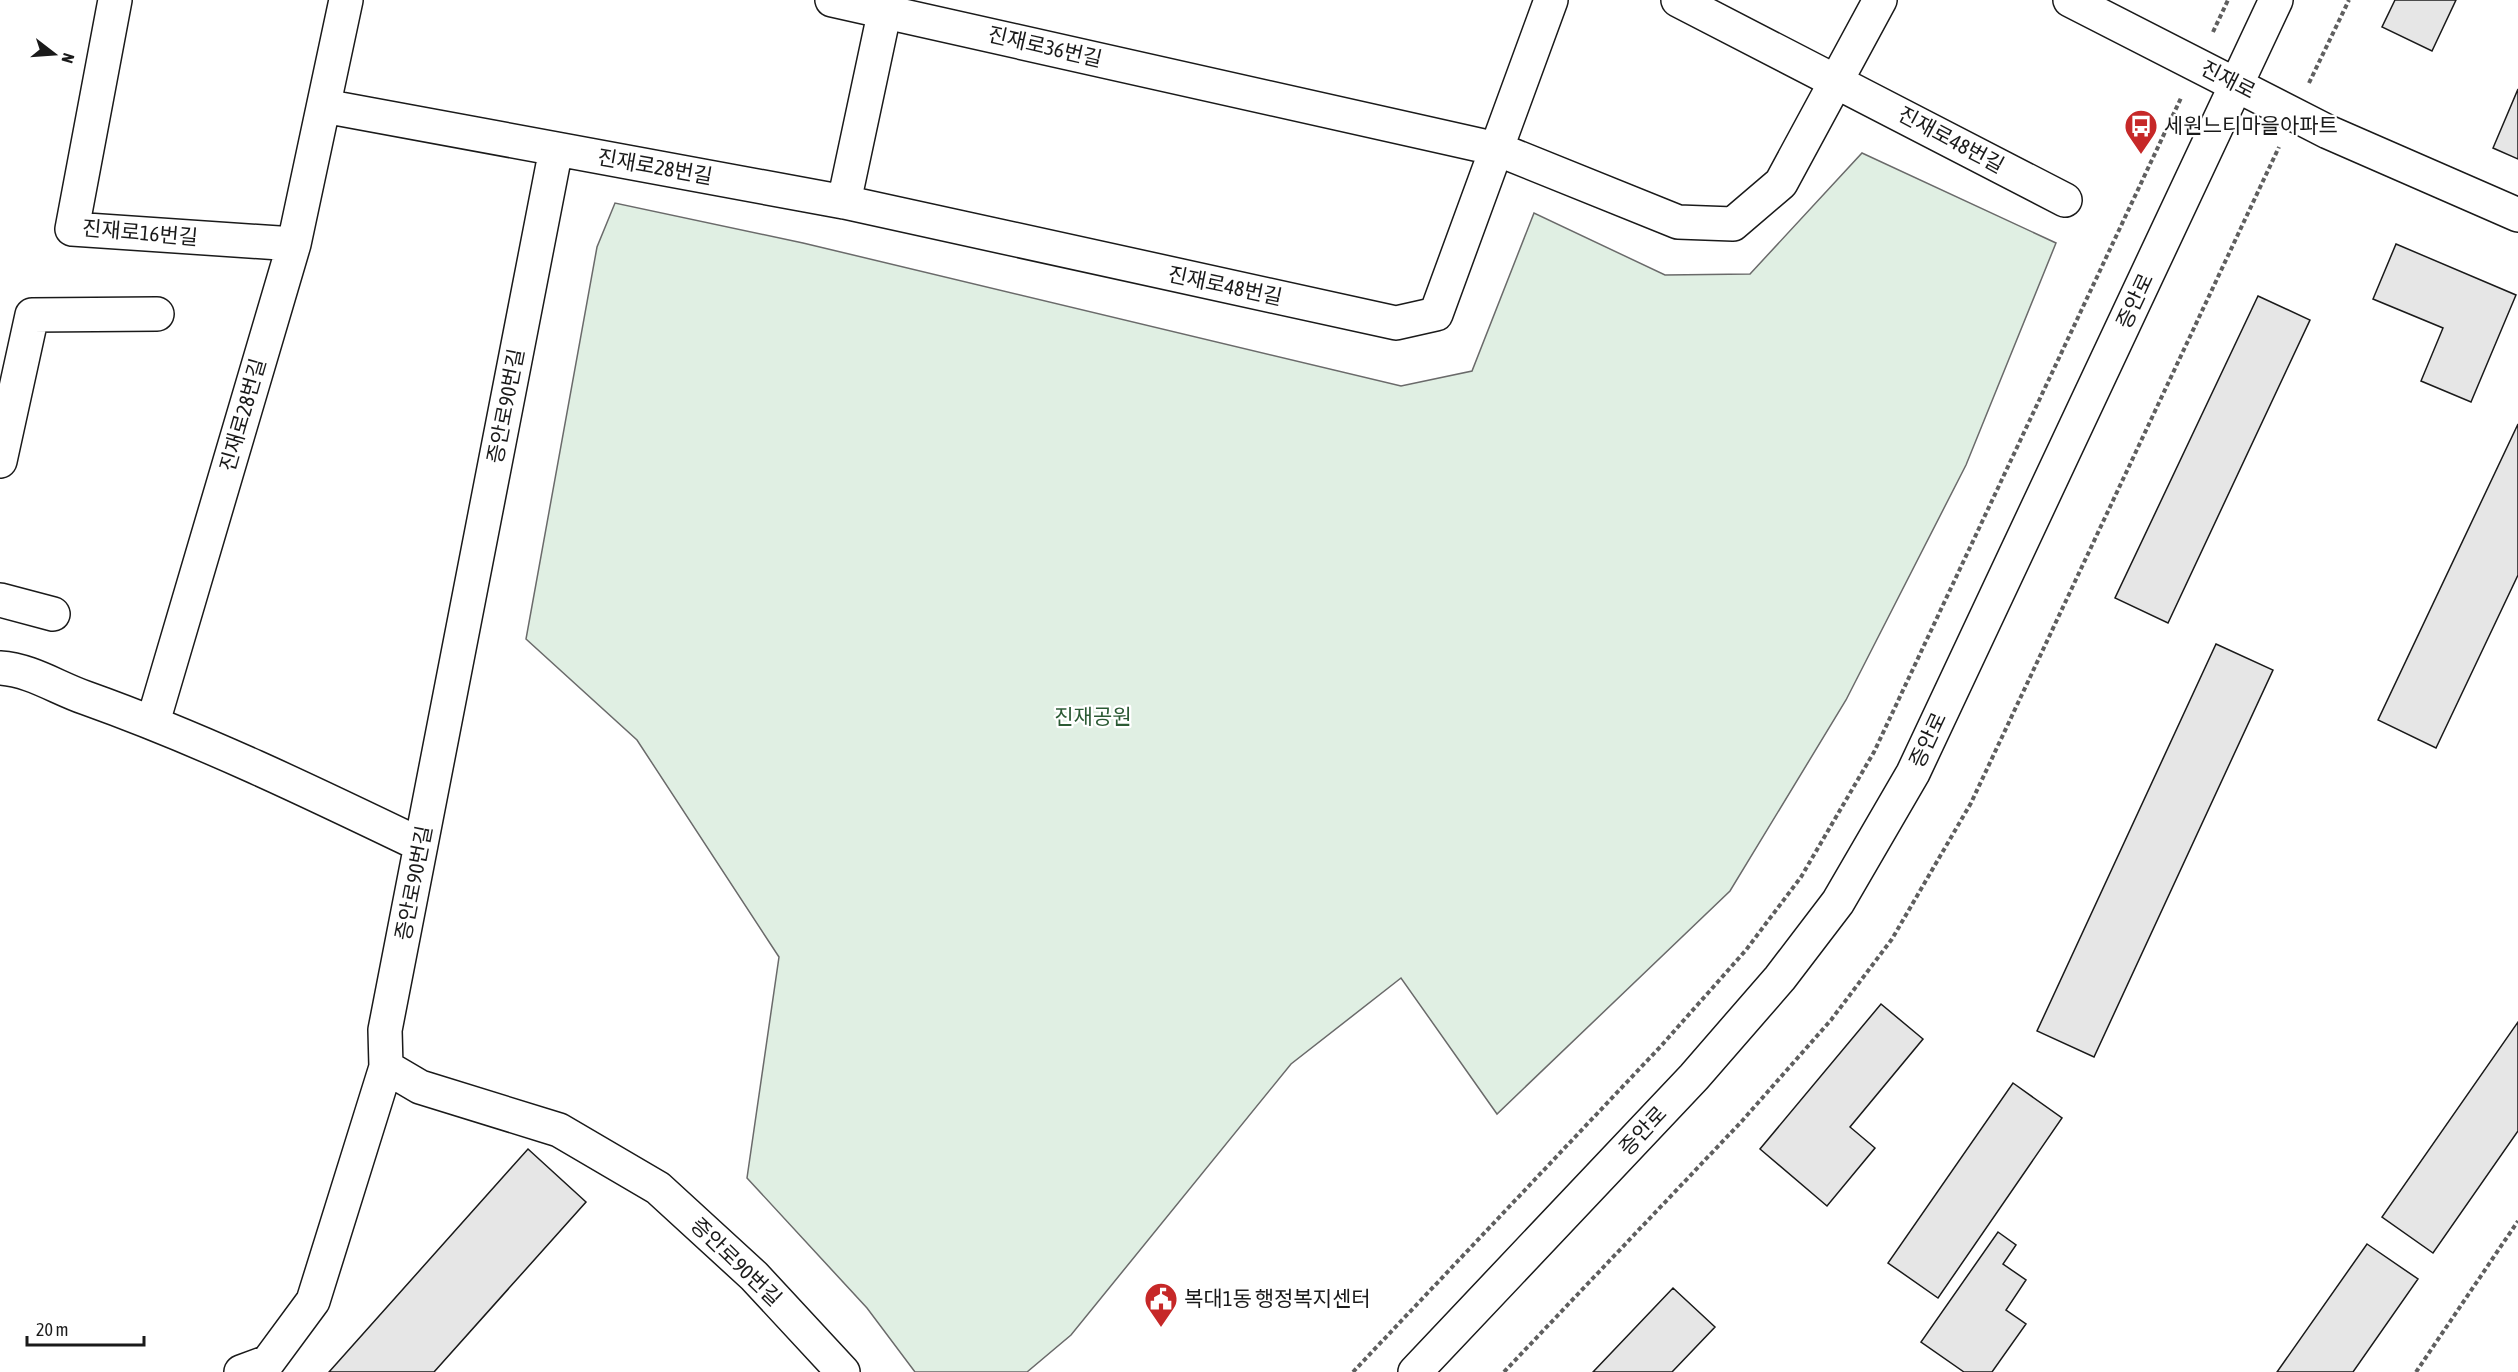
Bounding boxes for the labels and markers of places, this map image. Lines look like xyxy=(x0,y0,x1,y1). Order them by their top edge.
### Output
bus stop icon: 세원느티마을아파트 xyxy=(2123,108,2159,155)
place label: 세원느티마을아파트 xyxy=(2164,113,2338,137)
public building icon: 복대1동 행정복지센터 xyxy=(1143,1281,1179,1328)
place label: 복대1동 행정복지센터 xyxy=(1184,1286,1371,1310)

